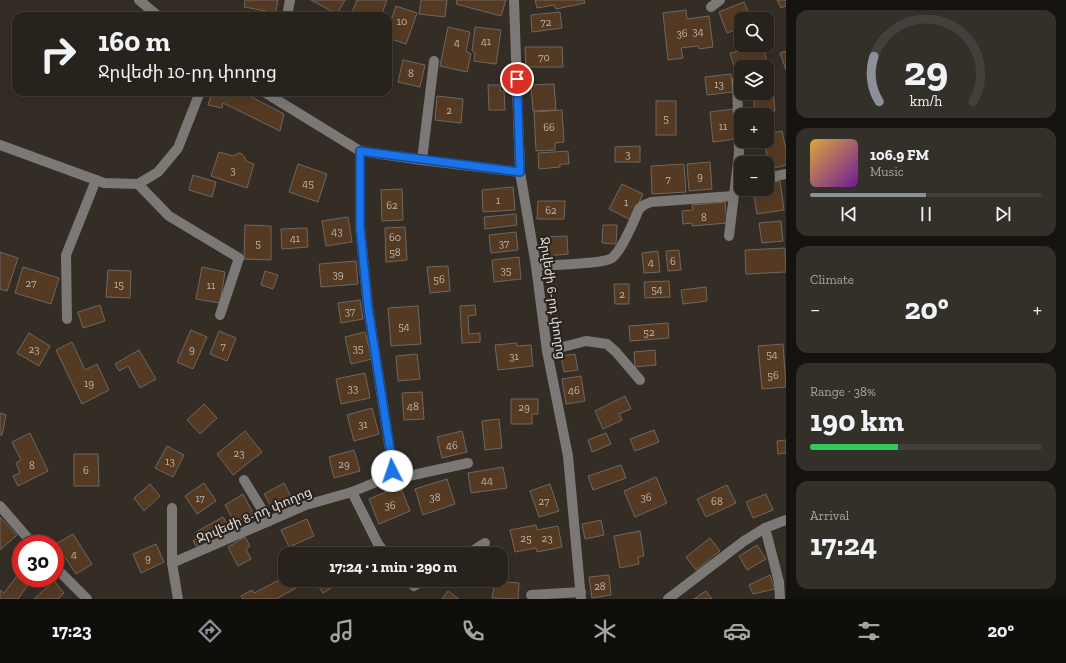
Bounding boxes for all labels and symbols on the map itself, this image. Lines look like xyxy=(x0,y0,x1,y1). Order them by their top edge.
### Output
house number: 10 xyxy=(397,15,407,28)
house number: 72 xyxy=(541,16,552,29)
house number: 34 xyxy=(692,25,704,38)
house number: 36 xyxy=(676,27,688,40)
house number: 41 xyxy=(481,35,492,48)
house number: 4 xyxy=(454,36,460,49)
house number: 70 xyxy=(538,51,550,64)
pin xyxy=(500,62,534,96)
house number: 8 xyxy=(408,67,414,80)
house number: 13 xyxy=(714,78,724,91)
house number: 2 xyxy=(446,104,452,117)
house number: 5 xyxy=(663,112,669,125)
house number: 11 xyxy=(719,120,728,133)
house number: 66 xyxy=(543,121,555,134)
house number: 3 xyxy=(625,148,631,161)
house number: 3 xyxy=(230,164,236,177)
house number: 9 xyxy=(697,170,703,183)
house number: 7 xyxy=(665,173,671,186)
house number: 45 xyxy=(302,177,314,190)
house number: 1 xyxy=(496,194,501,207)
house number: 1 xyxy=(624,196,629,209)
house number: 62 xyxy=(386,199,398,212)
house number: 62 xyxy=(545,204,557,217)
house number: 8 xyxy=(701,211,707,224)
house number: 43 xyxy=(331,225,343,238)
house number: 60 xyxy=(389,231,401,244)
house number: 41 xyxy=(290,232,301,245)
street label: Ջրվեժի 6-րդ փողոց xyxy=(537,236,569,360)
house number: 5 xyxy=(255,237,261,250)
house number: 37 xyxy=(499,237,509,250)
house number: 58 xyxy=(389,246,401,259)
house number: 6 xyxy=(670,255,676,268)
house number: 4 xyxy=(648,256,654,269)
house number: 35 xyxy=(500,264,512,277)
house number: 39 xyxy=(332,268,344,281)
house number: 56 xyxy=(433,273,445,286)
house number: 27 xyxy=(26,277,36,290)
house number: 15 xyxy=(114,278,124,291)
house number: 11 xyxy=(207,279,216,292)
house number: 54 xyxy=(651,283,663,296)
house number: 2 xyxy=(619,288,625,301)
house number: 37 xyxy=(345,305,355,318)
house number: 54 xyxy=(398,320,410,333)
house number: 52 xyxy=(643,326,655,339)
house number: 7 xyxy=(220,340,226,353)
house number: 35 xyxy=(352,342,364,355)
house number: 23 xyxy=(28,343,40,356)
house number: 9 xyxy=(189,343,195,356)
house number: 54 xyxy=(766,348,778,361)
house number: 31 xyxy=(509,350,520,363)
house number: 56 xyxy=(767,369,779,382)
house number: 19 xyxy=(84,377,94,390)
house number: 33 xyxy=(348,382,358,395)
house number: 46 xyxy=(568,384,580,397)
house number: 48 xyxy=(407,400,419,413)
house number: 29 xyxy=(518,401,530,414)
house number: 31 xyxy=(358,418,369,431)
house number: 46 xyxy=(446,439,458,452)
house number: 23 xyxy=(233,447,245,460)
position arrow xyxy=(371,450,413,492)
house number: 13 xyxy=(165,455,175,468)
house number: 29 xyxy=(338,458,350,471)
house number: 8 xyxy=(29,459,35,472)
house number: 6 xyxy=(83,464,89,477)
house number: 44 xyxy=(481,474,493,487)
street label: Ջրվեժի 8-րդ փողոց xyxy=(194,484,314,546)
house number: 38 xyxy=(429,491,441,504)
house number: 36 xyxy=(640,491,652,504)
house number: 17 xyxy=(195,492,205,505)
house number: 27 xyxy=(539,495,549,508)
house number: 68 xyxy=(711,495,723,508)
house number: 36 xyxy=(384,499,396,512)
house number: 25 xyxy=(520,532,532,545)
house number: 23 xyxy=(541,532,553,545)
speed limit sign: 30 xyxy=(12,535,64,587)
house number: 4 xyxy=(71,548,77,561)
house number: 9 xyxy=(145,552,151,565)
house number: 28 xyxy=(594,580,606,593)

